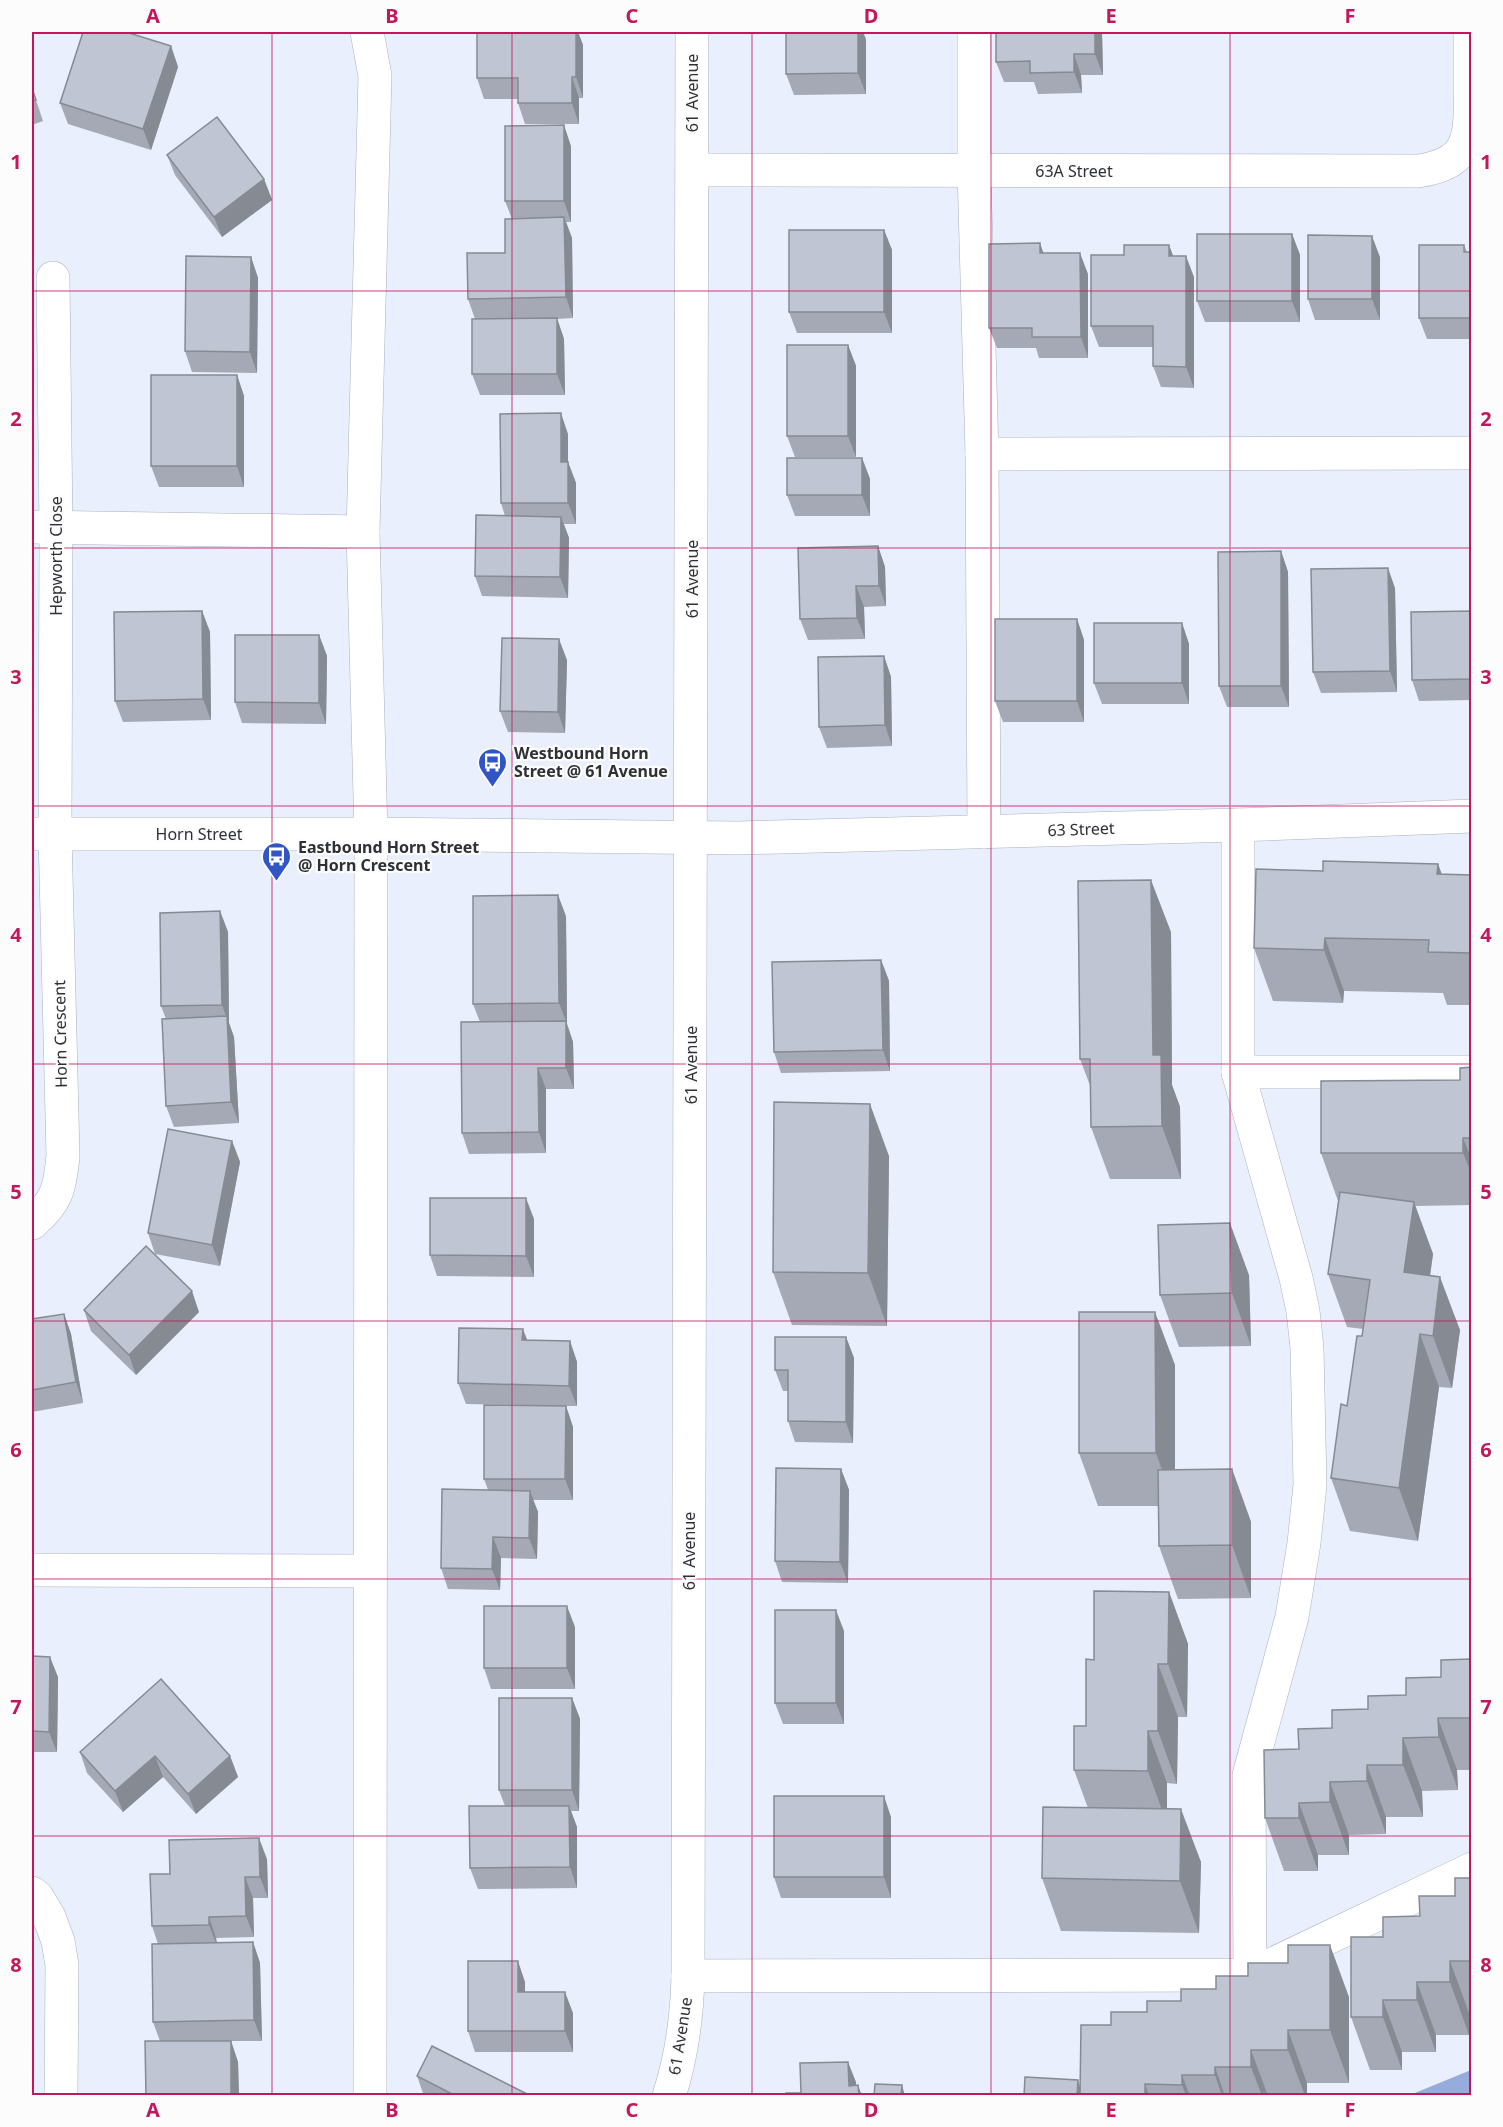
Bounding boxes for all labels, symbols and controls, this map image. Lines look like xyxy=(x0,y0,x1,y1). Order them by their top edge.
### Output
text: A xyxy=(146,2,160,29)
text: B xyxy=(385,2,399,29)
text: C xyxy=(626,2,639,29)
text: D xyxy=(864,2,878,29)
text: E xyxy=(1105,2,1117,29)
text: F xyxy=(1345,2,1355,29)
street label: 61 Avenue xyxy=(681,54,703,132)
text: 1 xyxy=(10,148,22,175)
text: 1 xyxy=(1480,148,1492,175)
street label: 63A Street xyxy=(1035,160,1113,182)
text: 2 xyxy=(10,405,22,432)
text: 2 xyxy=(1480,405,1492,432)
street label: Hepworth Close xyxy=(45,496,67,616)
street label: 61 Avenue xyxy=(681,540,703,618)
text: 3 xyxy=(10,663,22,690)
text: 3 xyxy=(1480,663,1492,690)
place label: Westbound Horn Street @ 61 Avenue xyxy=(514,742,668,782)
bus stop icon: Westbound Horn Street @ 61 Avenue xyxy=(477,746,509,788)
street label: 63 Street xyxy=(1047,817,1115,841)
street label: Horn Street xyxy=(156,823,243,845)
place label: Eastbound Horn Street @ Horn Crescent xyxy=(298,836,479,876)
bus stop icon: Eastbound Horn Street @ Horn Crescent xyxy=(261,840,293,882)
text: 4 xyxy=(10,921,22,948)
text: 4 xyxy=(1480,921,1492,948)
street label: Horn Crescent xyxy=(48,980,72,1088)
street label: 61 Avenue xyxy=(680,1026,702,1104)
text: 5 xyxy=(10,1178,22,1205)
text: 5 xyxy=(1480,1178,1492,1205)
text: 6 xyxy=(10,1436,22,1463)
text: 6 xyxy=(1480,1436,1492,1463)
street label: 61 Avenue xyxy=(678,1512,700,1590)
text: 7 xyxy=(10,1693,22,1720)
text: 7 xyxy=(1480,1693,1492,1720)
text: 8 xyxy=(10,1951,22,1978)
text: 8 xyxy=(1480,1951,1492,1978)
street label: 61 Avenue xyxy=(663,1995,697,2077)
text: A xyxy=(146,2096,160,2123)
text: B xyxy=(385,2096,399,2123)
text: C xyxy=(626,2096,639,2123)
text: D xyxy=(864,2096,878,2123)
text: E xyxy=(1105,2096,1117,2123)
text: F xyxy=(1345,2096,1355,2123)

